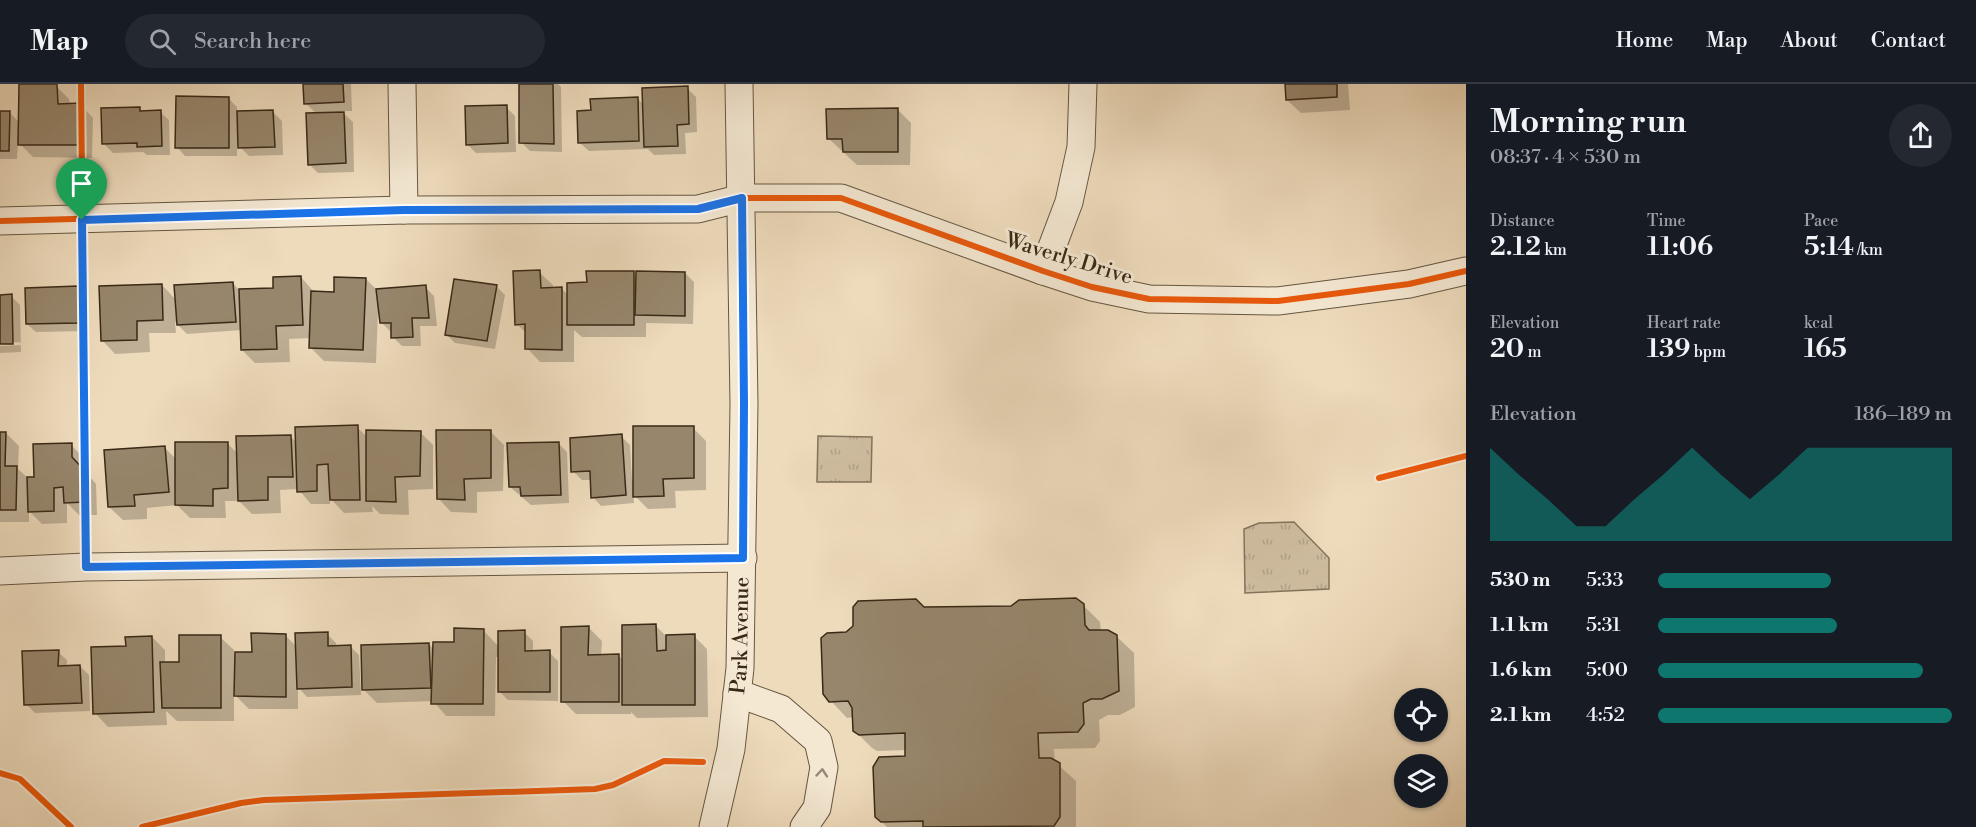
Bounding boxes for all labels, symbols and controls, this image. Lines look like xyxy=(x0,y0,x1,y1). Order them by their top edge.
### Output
search box xyxy=(125,14,545,68)
text: Map xyxy=(30,24,89,59)
icon: search xyxy=(146,25,179,58)
text: Search here xyxy=(194,28,311,55)
text: Home xyxy=(1616,28,1673,54)
text: Map xyxy=(1706,28,1748,54)
text: About xyxy=(1781,28,1838,54)
text: Contact xyxy=(1871,28,1946,54)
text: Morning run xyxy=(1490,102,1687,143)
button: share xyxy=(1889,104,1952,167)
text: 08:37 · 4 × 530 m xyxy=(1490,145,1641,170)
pin xyxy=(56,158,107,220)
icon: arrive xyxy=(65,167,98,200)
text: Distance xyxy=(1490,211,1555,231)
text: Time xyxy=(1647,211,1686,231)
text: Pace xyxy=(1804,211,1838,231)
street label: Waverly Drive xyxy=(1001,227,1136,291)
text: 2.12 xyxy=(1490,231,1541,263)
text: 11:06 xyxy=(1647,231,1713,263)
text: 5:14 xyxy=(1804,231,1854,263)
text: km xyxy=(1541,240,1567,260)
text: /km xyxy=(1854,240,1883,260)
text: Elevation xyxy=(1490,313,1559,333)
text: Heart rate xyxy=(1647,313,1721,333)
text: kcal xyxy=(1804,313,1833,333)
text: 20 xyxy=(1490,333,1524,365)
text: 139 xyxy=(1647,333,1690,365)
text: 165 xyxy=(1804,333,1847,365)
text: m xyxy=(1524,342,1541,362)
text: bpm xyxy=(1690,342,1726,362)
text: Elevation xyxy=(1490,402,1577,427)
text: 186–189 m xyxy=(1854,402,1952,427)
text: 530 m xyxy=(1490,568,1550,593)
text: 5:33 xyxy=(1586,568,1624,593)
street label: Park Avenue xyxy=(725,577,755,696)
text: 1.1 km xyxy=(1490,613,1549,638)
text: 5:31 xyxy=(1586,613,1621,638)
text: 1.6 km xyxy=(1490,658,1552,683)
text: 5:00 xyxy=(1586,658,1628,683)
map controls xyxy=(1394,688,1448,808)
button: locate xyxy=(1394,688,1448,742)
text: 2.1 km xyxy=(1490,703,1552,728)
text: 4:52 xyxy=(1586,703,1625,728)
button: layers xyxy=(1394,754,1448,808)
one-way arrow xyxy=(815,768,828,778)

